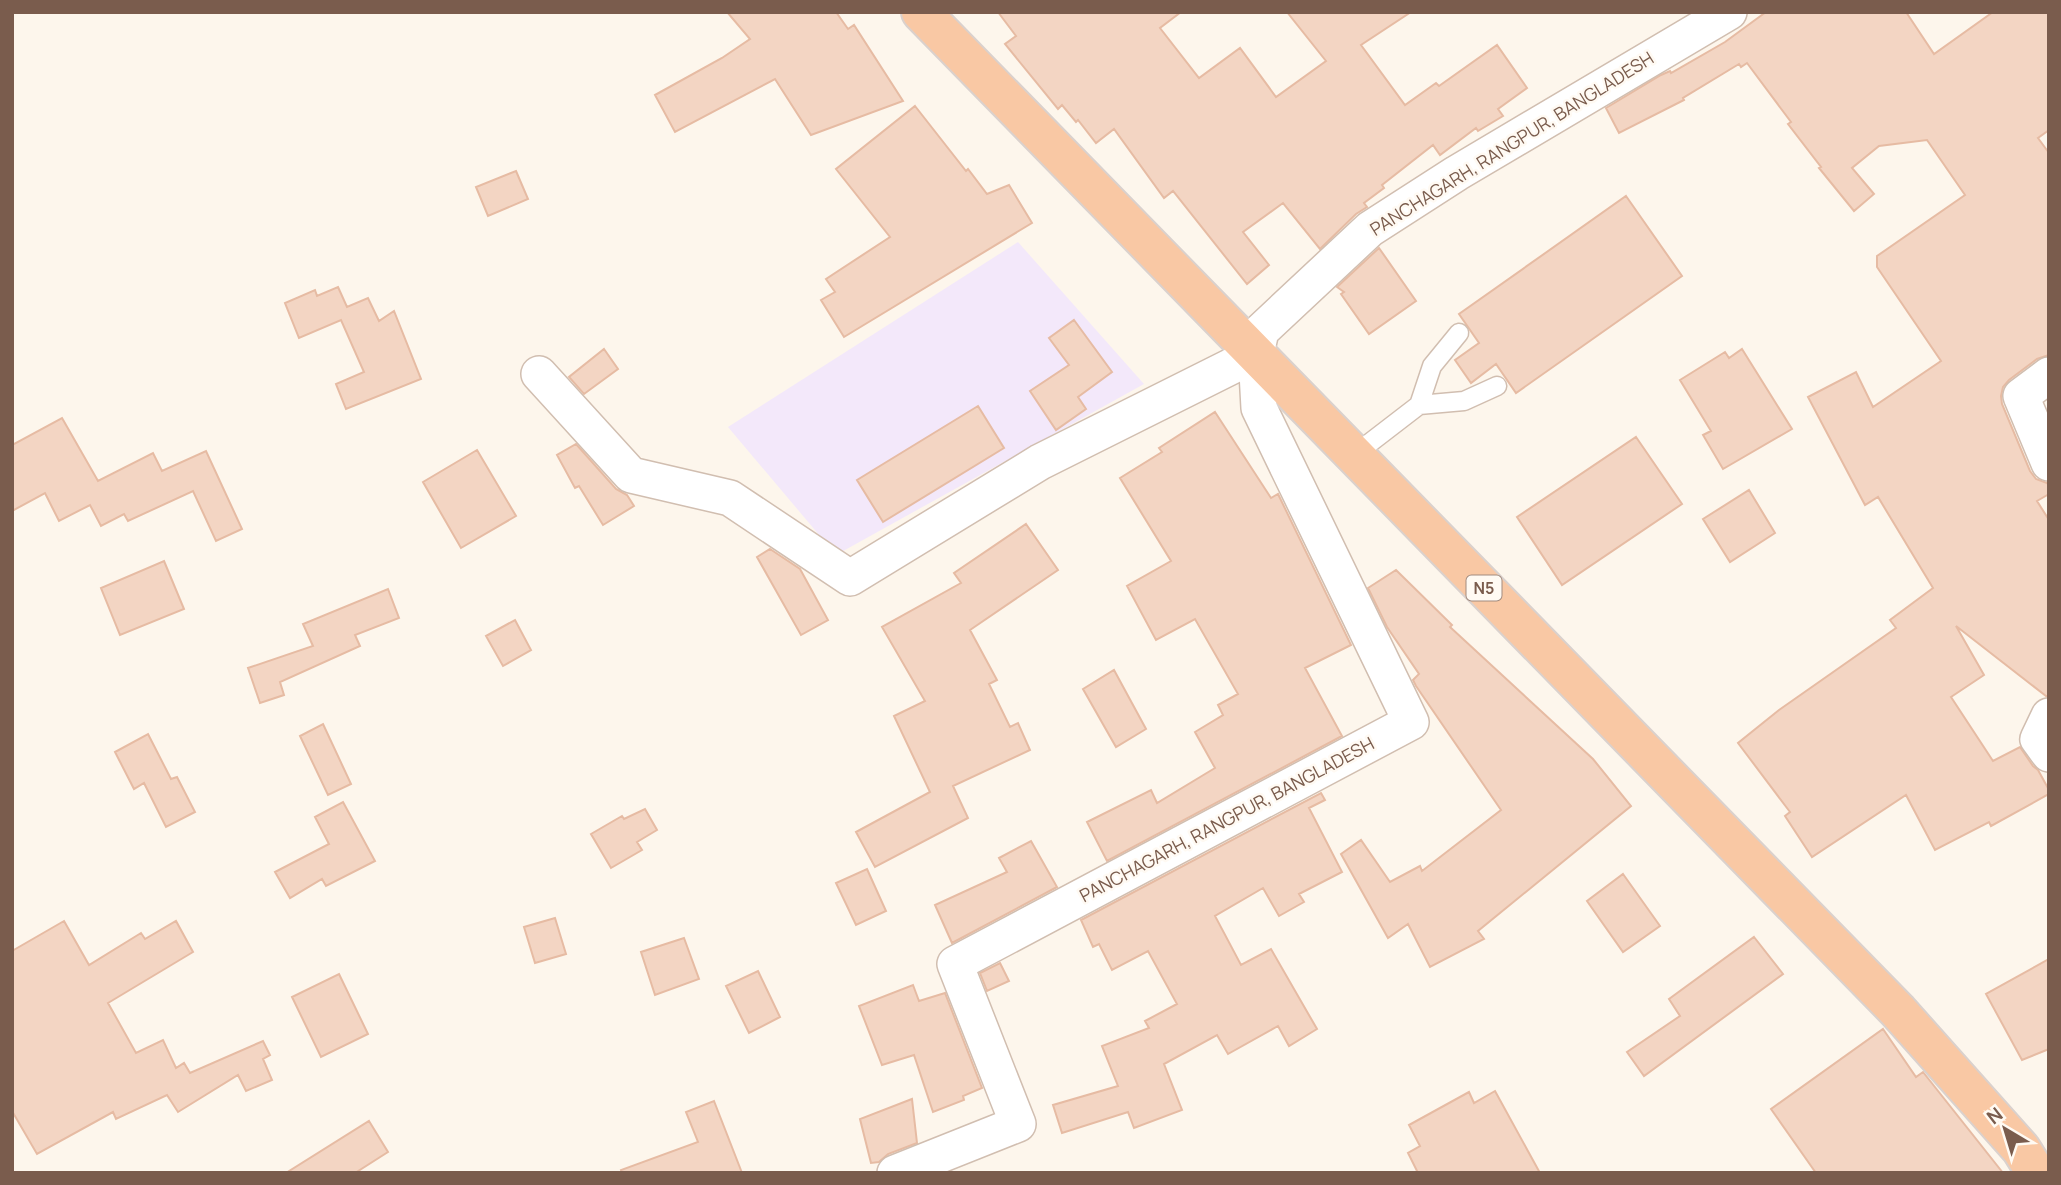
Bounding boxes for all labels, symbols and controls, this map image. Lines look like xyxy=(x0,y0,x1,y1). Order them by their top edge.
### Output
street label: PANCHAGARH, RANGPUR, BANGLADESH xyxy=(1365,46,1658,241)
road number: N5 xyxy=(1466,576,1502,600)
street label: PANCHAGARH, RANGPUR, BANGLADESH xyxy=(1075,731,1378,907)
north arrow xyxy=(1970,1094,2040,1164)
text: N xyxy=(1981,1101,2008,1130)

